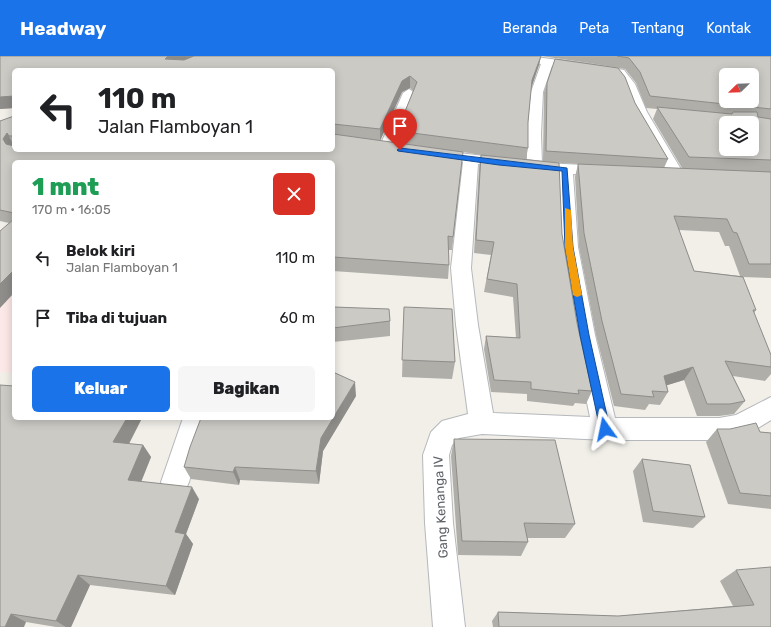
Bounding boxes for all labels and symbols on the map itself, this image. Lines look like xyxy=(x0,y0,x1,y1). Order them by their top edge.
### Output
north arrow xyxy=(719,68,759,108)
pin xyxy=(383,109,417,150)
position arrow xyxy=(584,408,626,450)
street label: Gang Kenanga IV xyxy=(430,455,452,559)

